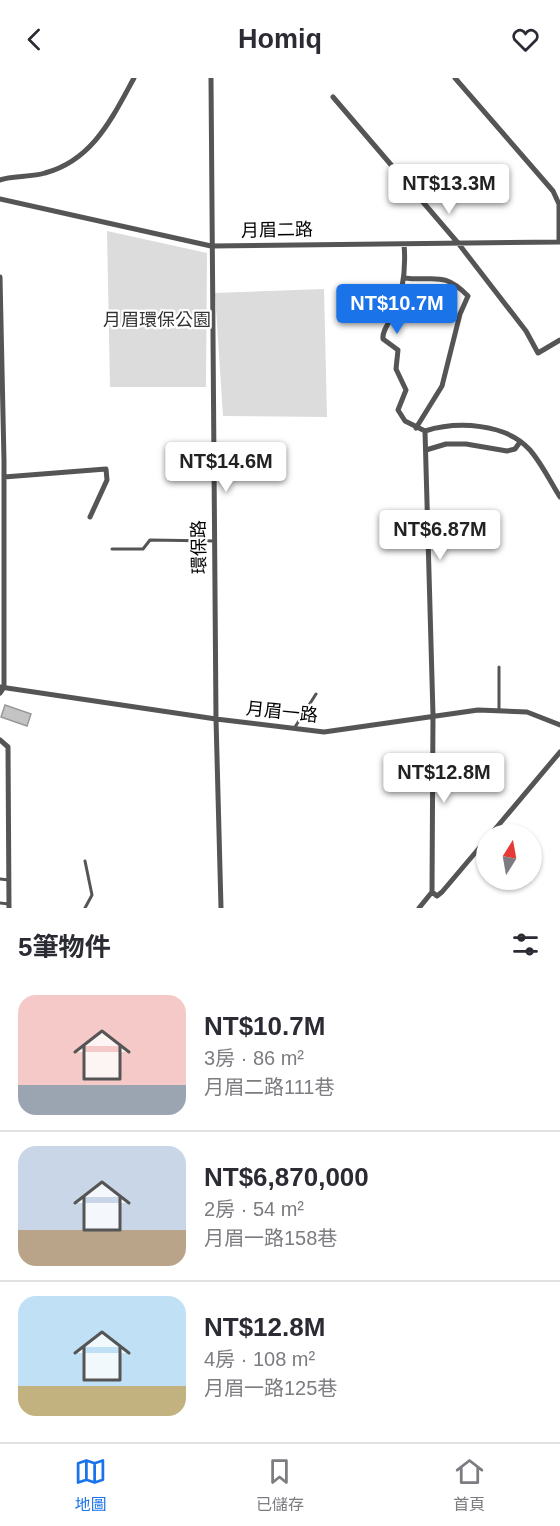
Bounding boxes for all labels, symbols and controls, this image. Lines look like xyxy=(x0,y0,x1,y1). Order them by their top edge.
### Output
icon: back xyxy=(18,23,51,56)
icon: heart xyxy=(509,23,542,56)
text: Homiq xyxy=(238,24,322,54)
pin: NT$13.3M xyxy=(387,164,511,215)
text: NT$13.3M xyxy=(402,172,496,194)
street label: 月眉二路 xyxy=(241,219,313,241)
pin: NT$10.7M xyxy=(335,284,459,335)
text: NT$10.7M xyxy=(350,292,444,314)
park label: 月眉環保公園 xyxy=(103,310,211,330)
pin: NT$14.6M xyxy=(164,442,288,493)
text: NT$14.6M xyxy=(179,450,273,472)
pin: NT$6.87M xyxy=(378,510,502,561)
text: NT$6.87M xyxy=(393,518,487,540)
street label: 環保路 xyxy=(189,520,209,574)
street label: 月眉一路 xyxy=(245,698,319,726)
pin: NT$12.8M xyxy=(382,753,506,804)
text: NT$12.8M xyxy=(397,761,491,783)
north arrow xyxy=(476,824,542,890)
map controls xyxy=(476,824,542,890)
icon: filters xyxy=(509,928,542,961)
text: 5筆物件 xyxy=(18,932,110,962)
text: NT$10.7M xyxy=(204,1011,325,1041)
icon: home xyxy=(66,1019,138,1091)
text: 3房 · 86 m² xyxy=(204,1047,304,1069)
text: 月眉二路111巷 xyxy=(204,1076,334,1098)
text: NT$6,870,000 xyxy=(204,1162,369,1192)
icon: home xyxy=(66,1170,138,1242)
text: 2房 · 54 m² xyxy=(204,1198,304,1220)
text: 月眉一路158巷 xyxy=(204,1227,337,1249)
text: NT$12.8M xyxy=(204,1312,325,1342)
icon: home xyxy=(66,1320,138,1392)
text: 4房 · 108 m² xyxy=(204,1348,315,1370)
text: 月眉一路125巷 xyxy=(204,1377,337,1399)
tab: 地圖 xyxy=(74,1455,107,1515)
tab: 已儲存 xyxy=(256,1455,304,1515)
tab: 首頁 xyxy=(453,1455,486,1515)

